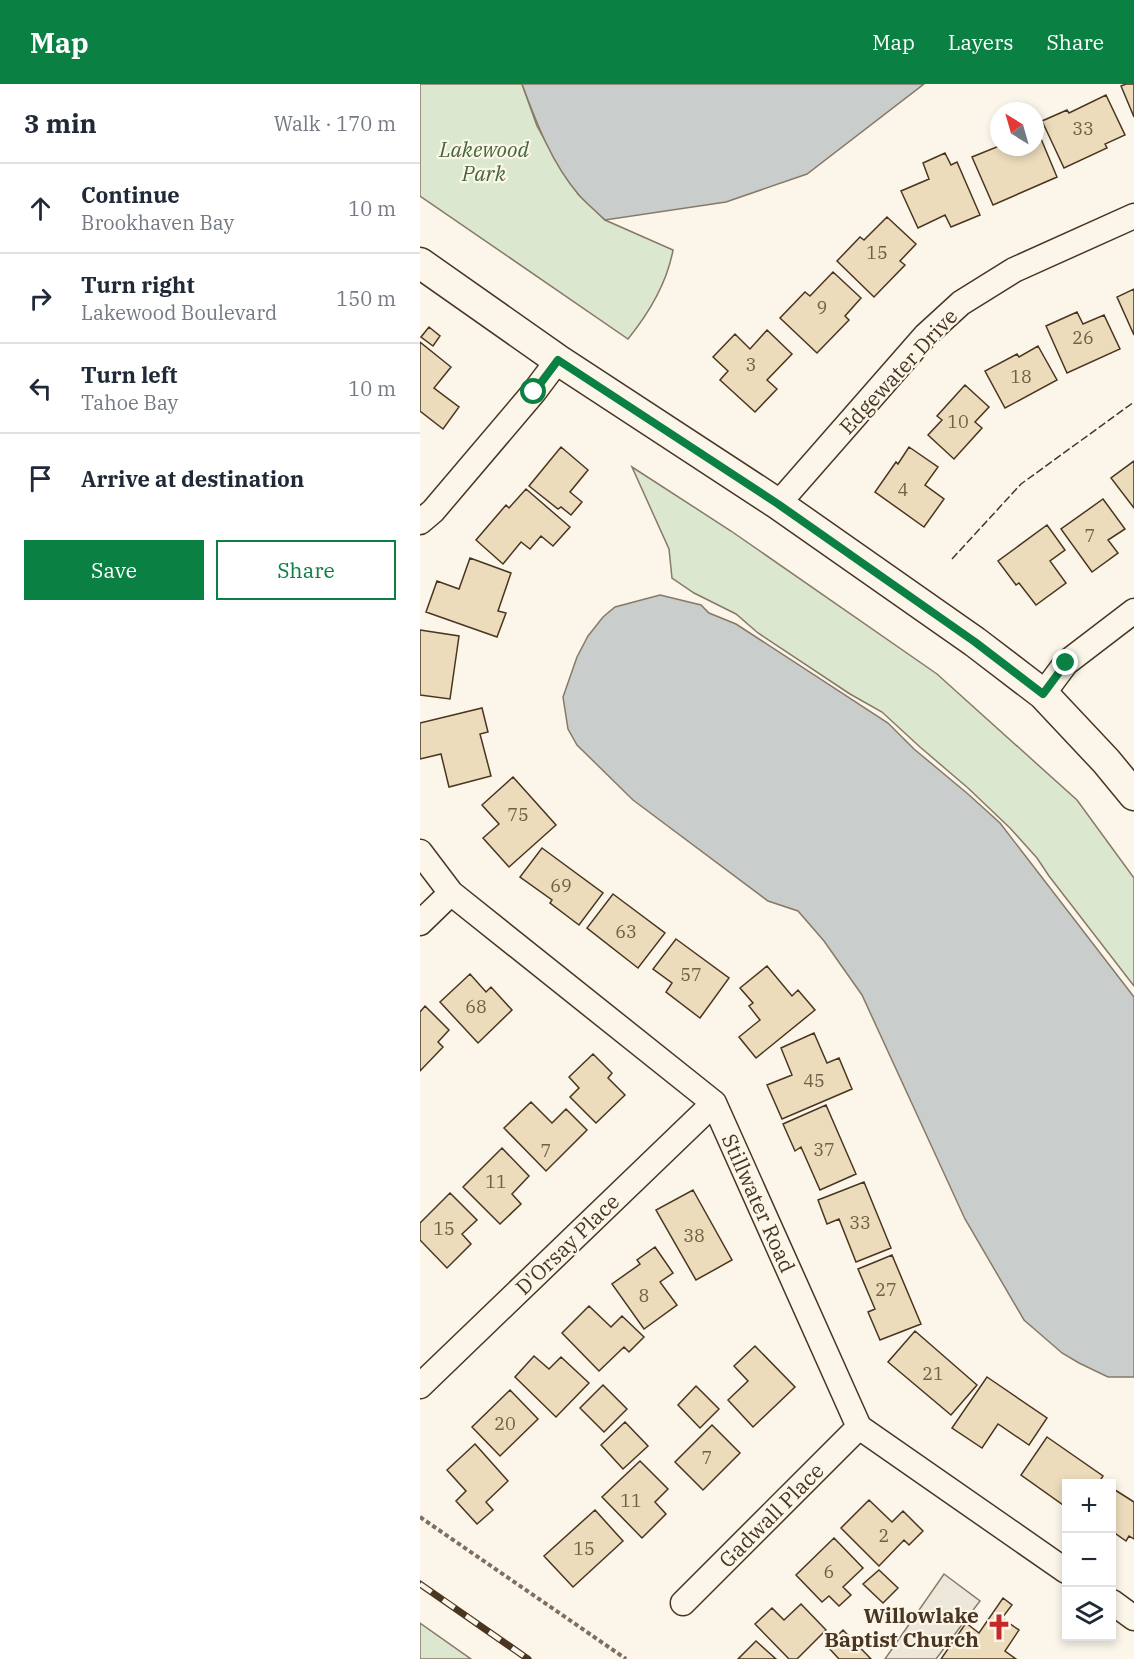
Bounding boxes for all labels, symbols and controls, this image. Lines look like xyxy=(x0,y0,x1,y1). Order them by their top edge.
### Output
text: Map xyxy=(30,24,89,61)
text: Map xyxy=(872,28,915,56)
text: Layers xyxy=(948,28,1014,56)
text: Share xyxy=(1047,28,1104,56)
north arrow xyxy=(990,102,1044,156)
text: 3 min xyxy=(24,106,97,140)
text: Walk · 170 m xyxy=(274,110,396,137)
house number: 33 xyxy=(1072,117,1094,140)
park label: Lakewood Park xyxy=(438,135,529,187)
text: Continue xyxy=(81,180,180,209)
icon: ahead xyxy=(24,192,57,225)
text: 10 m xyxy=(348,195,396,222)
text: Brookhaven Bay xyxy=(81,209,234,236)
house number: 15 xyxy=(866,241,888,264)
text: Turn right xyxy=(81,270,195,299)
icon: right xyxy=(24,282,57,315)
text: 150 m xyxy=(336,285,396,312)
house number: 9 xyxy=(817,296,827,319)
text: Lakewood Boulevard xyxy=(81,299,277,326)
street label: Edgewater Drive xyxy=(833,302,963,440)
house number: 26 xyxy=(1072,326,1094,349)
house number: 3 xyxy=(746,353,756,376)
text: Turn left xyxy=(81,360,177,389)
house number: 18 xyxy=(1010,365,1032,388)
icon: left xyxy=(24,372,57,405)
text: 10 m xyxy=(348,375,396,402)
route start xyxy=(520,378,546,404)
text: Tahoe Bay xyxy=(81,389,178,416)
house number: 10 xyxy=(947,410,969,433)
icon: arrive xyxy=(24,462,57,495)
text: Arrive at destination xyxy=(81,464,304,493)
house number: 4 xyxy=(898,478,908,501)
house number: 7 xyxy=(1085,524,1095,547)
button: Save xyxy=(24,540,204,600)
button: Share xyxy=(216,540,396,600)
route end xyxy=(1052,649,1078,675)
house number: 75 xyxy=(507,803,529,826)
house number: 69 xyxy=(550,874,572,897)
house number: 63 xyxy=(615,920,637,943)
house number: 57 xyxy=(680,963,702,986)
house number: 68 xyxy=(465,995,487,1018)
house number: 45 xyxy=(803,1069,825,1092)
street label: Stillwater Road xyxy=(716,1129,802,1277)
house number: 37 xyxy=(813,1138,835,1161)
house number: 7 xyxy=(541,1139,551,1162)
house number: 11 xyxy=(485,1170,507,1193)
street label: D'Orsay Place xyxy=(509,1187,625,1301)
house number: 33 xyxy=(849,1211,871,1234)
house number: 15 xyxy=(433,1217,455,1240)
house number: 38 xyxy=(683,1224,705,1247)
house number: 27 xyxy=(875,1278,897,1301)
house number: 8 xyxy=(639,1284,649,1307)
house number: 21 xyxy=(922,1362,944,1385)
house number: 20 xyxy=(494,1412,516,1435)
house number: 7 xyxy=(702,1446,712,1469)
street label: Gadwall Place xyxy=(713,1457,829,1573)
map controls xyxy=(1062,1479,1116,1641)
button: + xyxy=(1062,1479,1116,1533)
house number: 11 xyxy=(620,1489,642,1512)
house number: 2 xyxy=(879,1524,889,1547)
button: − xyxy=(1062,1533,1116,1587)
house number: 15 xyxy=(573,1537,595,1560)
house number: 6 xyxy=(824,1560,834,1583)
button: layers xyxy=(1062,1587,1116,1641)
place label: Willowlake Baptist Church xyxy=(824,1601,979,1653)
church icon: Willowlake Baptist Church xyxy=(984,1612,1014,1642)

